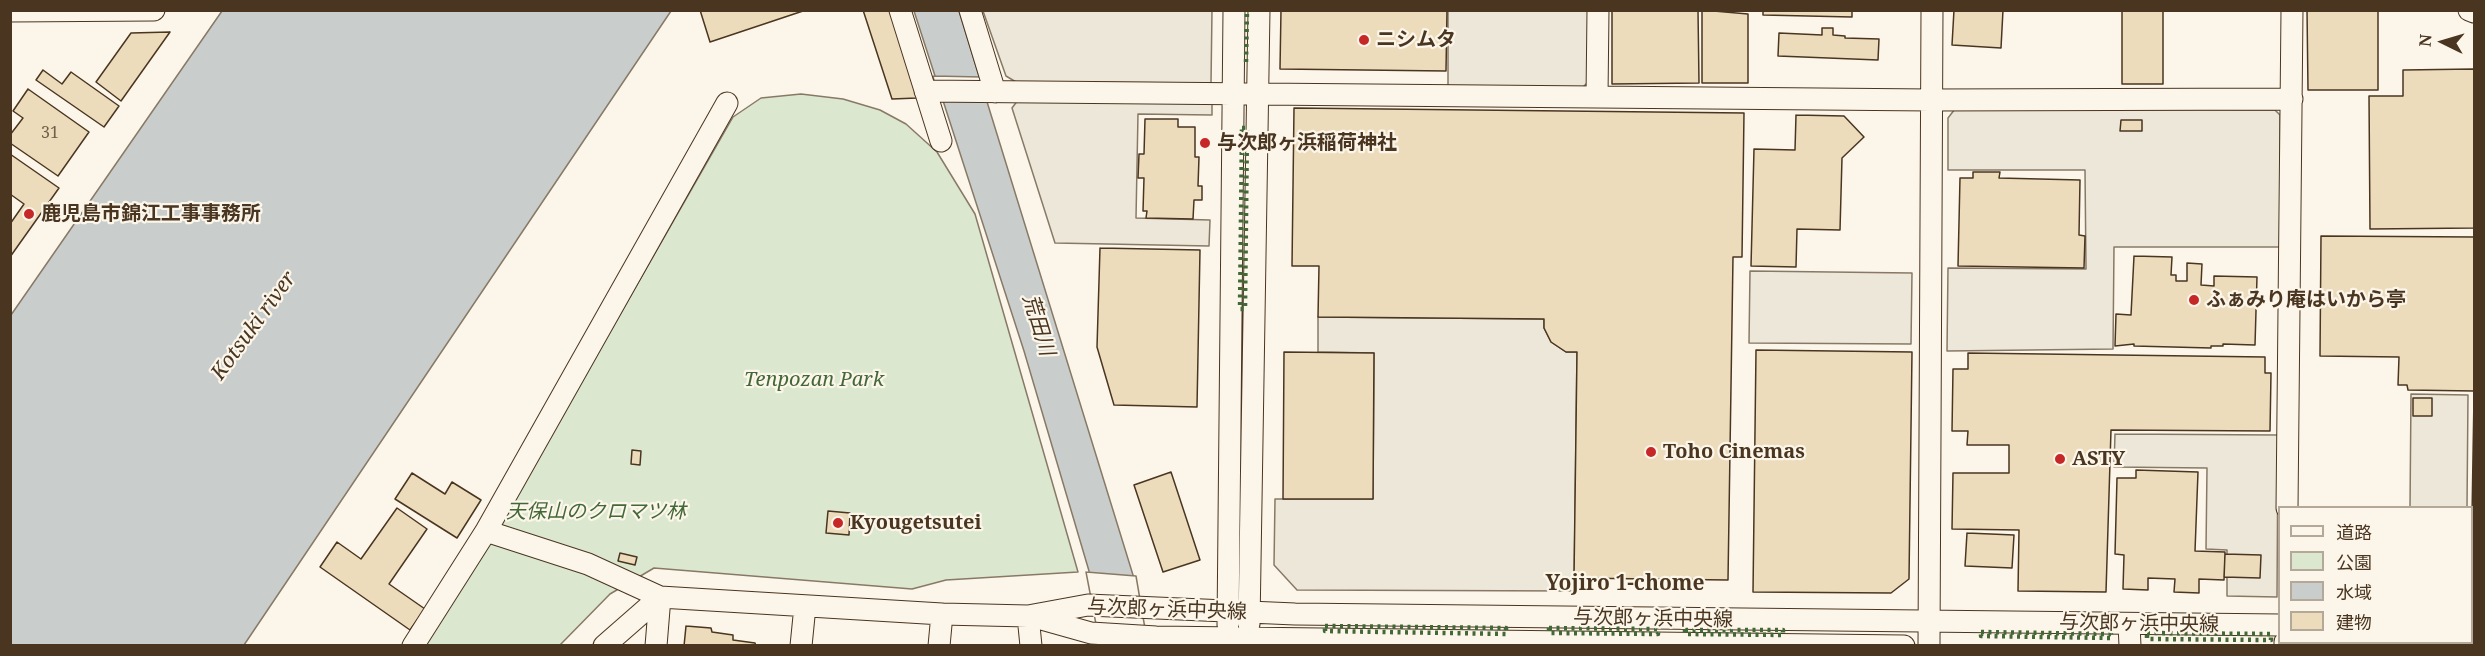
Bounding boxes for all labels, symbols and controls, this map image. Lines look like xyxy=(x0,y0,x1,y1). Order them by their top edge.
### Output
north arrow xyxy=(2413,12,2473,72)
place label: ニシムタ xyxy=(1376,28,1456,52)
marker: ニシムタ xyxy=(1357,33,1371,47)
text: N xyxy=(2414,33,2437,48)
house number: 31 xyxy=(41,123,59,143)
place label: 与次郎ヶ浜稲荷神社 xyxy=(1217,131,1397,155)
marker: 与次郎ヶ浜稲荷神社 xyxy=(1198,136,1212,150)
place label: 鹿児島市錦江工事事務所 xyxy=(41,202,261,226)
marker: 鹿児島市錦江工事事務所 xyxy=(22,207,36,221)
water label: Kotsuki river xyxy=(206,267,302,385)
place label: ふぁみり庵はいから亭 xyxy=(2206,288,2406,312)
water label: 荒田川 xyxy=(1017,291,1059,359)
marker: ふぁみり庵はいから亭 xyxy=(2187,293,2201,307)
park label: Tenpozan Park xyxy=(744,368,884,392)
place label: Toho Cinemas xyxy=(1663,440,1805,464)
marker: Toho Cinemas xyxy=(1644,445,1658,459)
place label: ASTY xyxy=(2072,447,2125,471)
marker: ASTY xyxy=(2053,452,2067,466)
park label: 天保山のクロマツ林 xyxy=(506,500,686,524)
legend xyxy=(2278,506,2473,644)
place label: Kyougetsutei xyxy=(850,511,982,535)
marker: Kyougetsutei xyxy=(831,516,845,530)
text: 道路 xyxy=(2336,520,2372,544)
text: 公園 xyxy=(2336,550,2372,574)
district label: Yojiro 1-chome xyxy=(1545,571,1705,597)
text: 水域 xyxy=(2336,580,2372,604)
street label: 与次郎ヶ浜中央線 xyxy=(1087,595,1247,625)
street label: 与次郎ヶ浜中央線 xyxy=(1573,606,1733,632)
text: 建物 xyxy=(2336,610,2372,634)
street label: 与次郎ヶ浜中央線 xyxy=(2059,611,2219,637)

